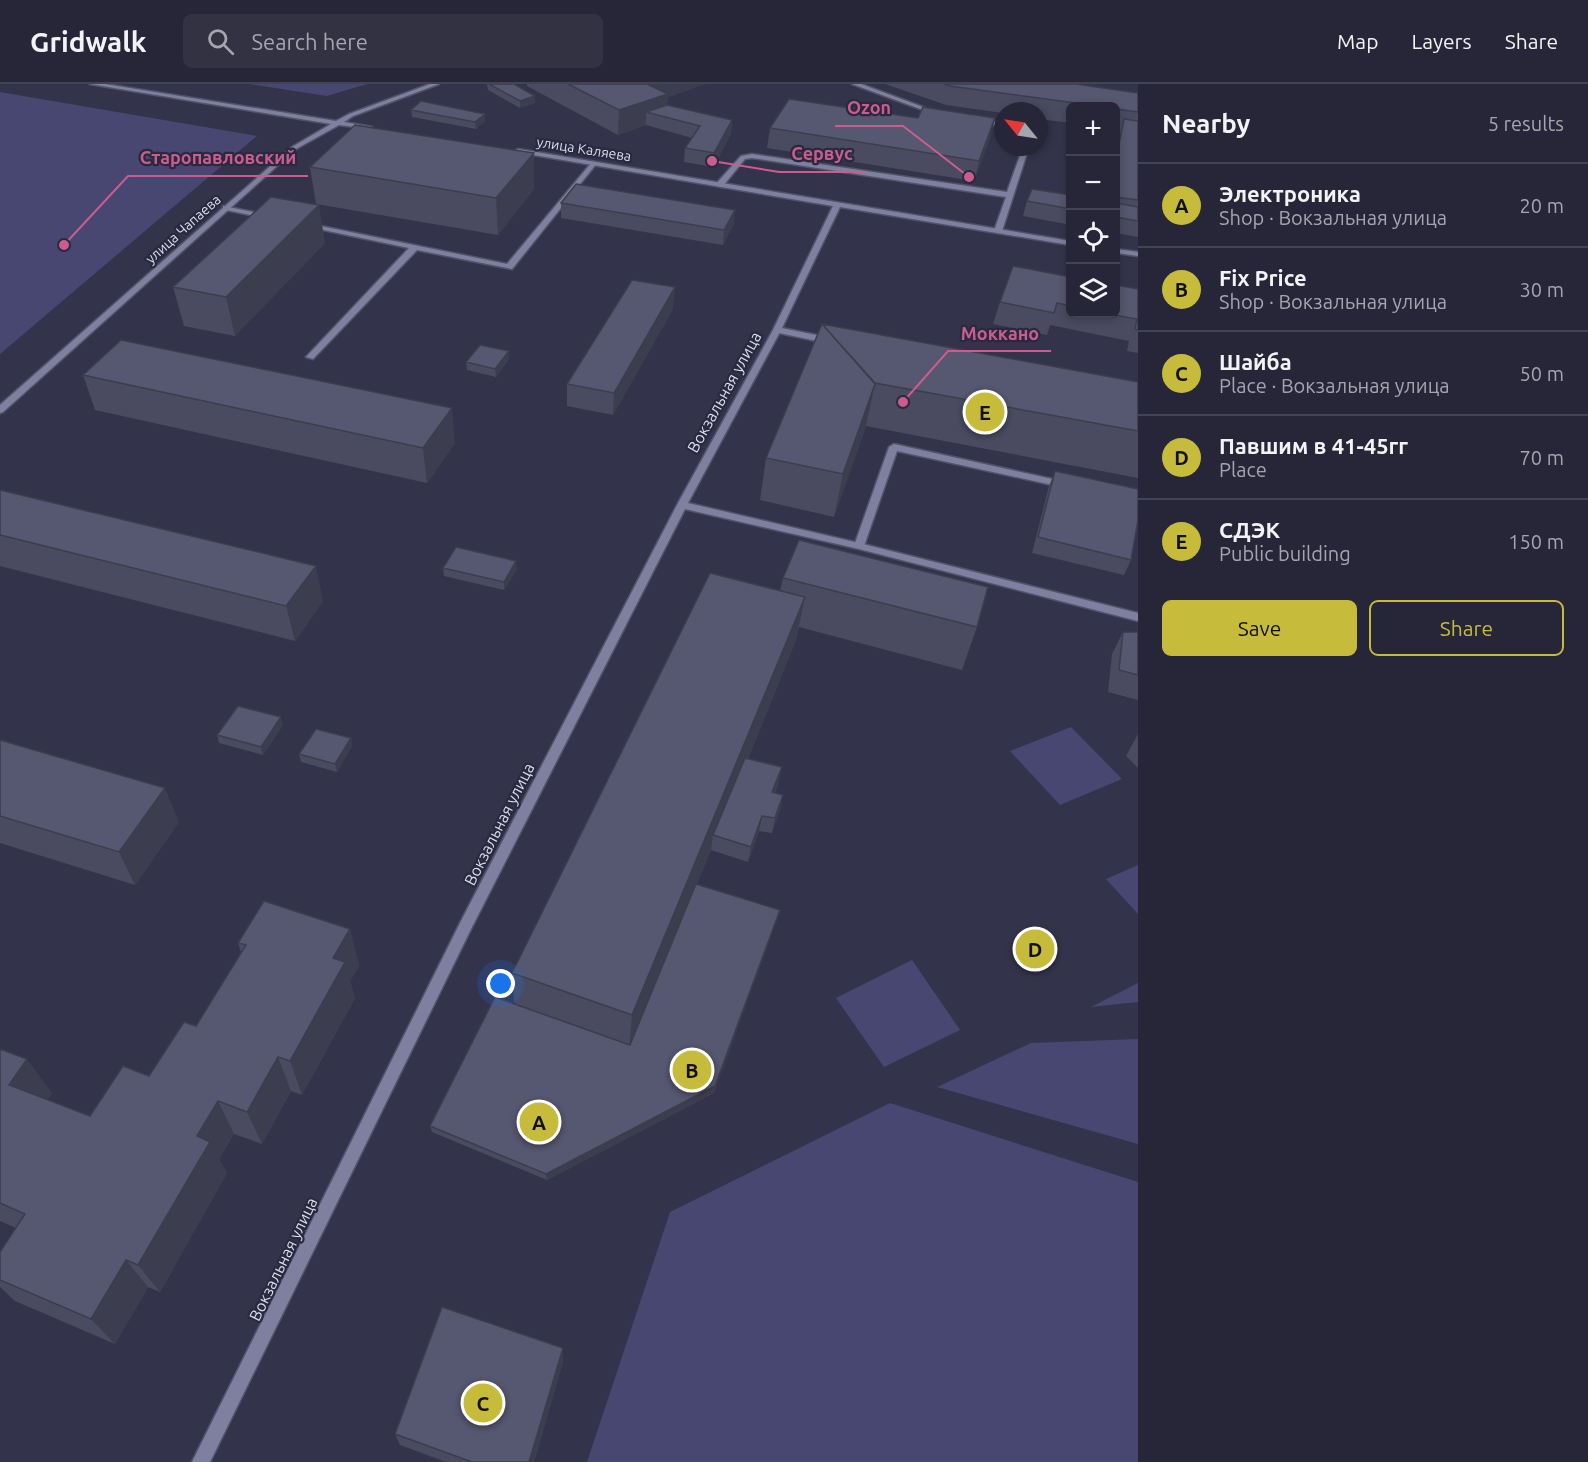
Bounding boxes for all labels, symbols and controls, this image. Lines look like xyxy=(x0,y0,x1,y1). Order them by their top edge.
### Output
search box xyxy=(183,14,603,68)
icon: search xyxy=(204,25,237,58)
text: Gridwalk xyxy=(30,26,147,57)
text: Search here xyxy=(252,29,368,54)
text: Map xyxy=(1337,29,1378,53)
text: Layers xyxy=(1411,29,1472,53)
text: Share xyxy=(1505,29,1558,53)
callout: Ozon xyxy=(835,90,903,126)
text: Ozon xyxy=(847,97,891,117)
north arrow xyxy=(994,102,1048,156)
map controls xyxy=(1066,102,1120,318)
button: + xyxy=(1066,102,1120,156)
text: Nearby xyxy=(1162,109,1250,138)
text: 5 results xyxy=(1488,112,1564,135)
street label: улица Каляева xyxy=(536,134,632,164)
callout: Сервус xyxy=(779,136,865,172)
callout: Старопавловский xyxy=(128,140,308,176)
text: Сервус xyxy=(791,143,853,163)
text: Старопавловский xyxy=(140,147,296,167)
button: − xyxy=(1066,156,1120,210)
text: Электроника xyxy=(1219,181,1361,206)
street label: улица Чапаева xyxy=(142,191,224,267)
text: A xyxy=(1174,194,1189,217)
text: 20 m xyxy=(1520,194,1564,217)
text: Shop · Вокзальная улица xyxy=(1219,206,1447,229)
button: locate xyxy=(1066,210,1120,264)
button: layers xyxy=(1066,264,1120,318)
text: Fix Price xyxy=(1219,265,1307,290)
text: B xyxy=(1175,278,1188,301)
text: 30 m xyxy=(1520,278,1564,301)
text: Shop · Вокзальная улица xyxy=(1219,290,1447,313)
callout: Моккано xyxy=(948,315,1051,351)
text: Моккано xyxy=(961,323,1039,343)
street label: Вокзальная улица xyxy=(683,329,765,455)
text: Шайба xyxy=(1219,349,1292,374)
text: C xyxy=(1175,362,1188,385)
text: 50 m xyxy=(1520,362,1564,385)
text: Place · Вокзальная улица xyxy=(1219,374,1450,397)
pin: E xyxy=(966,390,1004,434)
text: Павшим в 41-45гг xyxy=(1219,433,1408,458)
text: D xyxy=(1174,446,1189,469)
text: 70 m xyxy=(1520,446,1564,469)
text: Place xyxy=(1219,458,1267,481)
text: СДЭК xyxy=(1219,517,1280,542)
text: E xyxy=(1176,530,1187,553)
text: 150 m xyxy=(1508,530,1564,553)
text: Public building xyxy=(1219,542,1351,565)
button: Save xyxy=(1162,600,1357,656)
button: Share xyxy=(1369,600,1564,656)
street label: Вокзальная улица xyxy=(460,760,538,888)
pin: D xyxy=(1016,926,1054,972)
your location xyxy=(486,969,515,998)
pin: B xyxy=(672,1048,712,1092)
pin: A xyxy=(520,1100,558,1144)
street label: Вокзальная улица xyxy=(245,1194,321,1324)
pin: C xyxy=(464,1380,502,1426)

